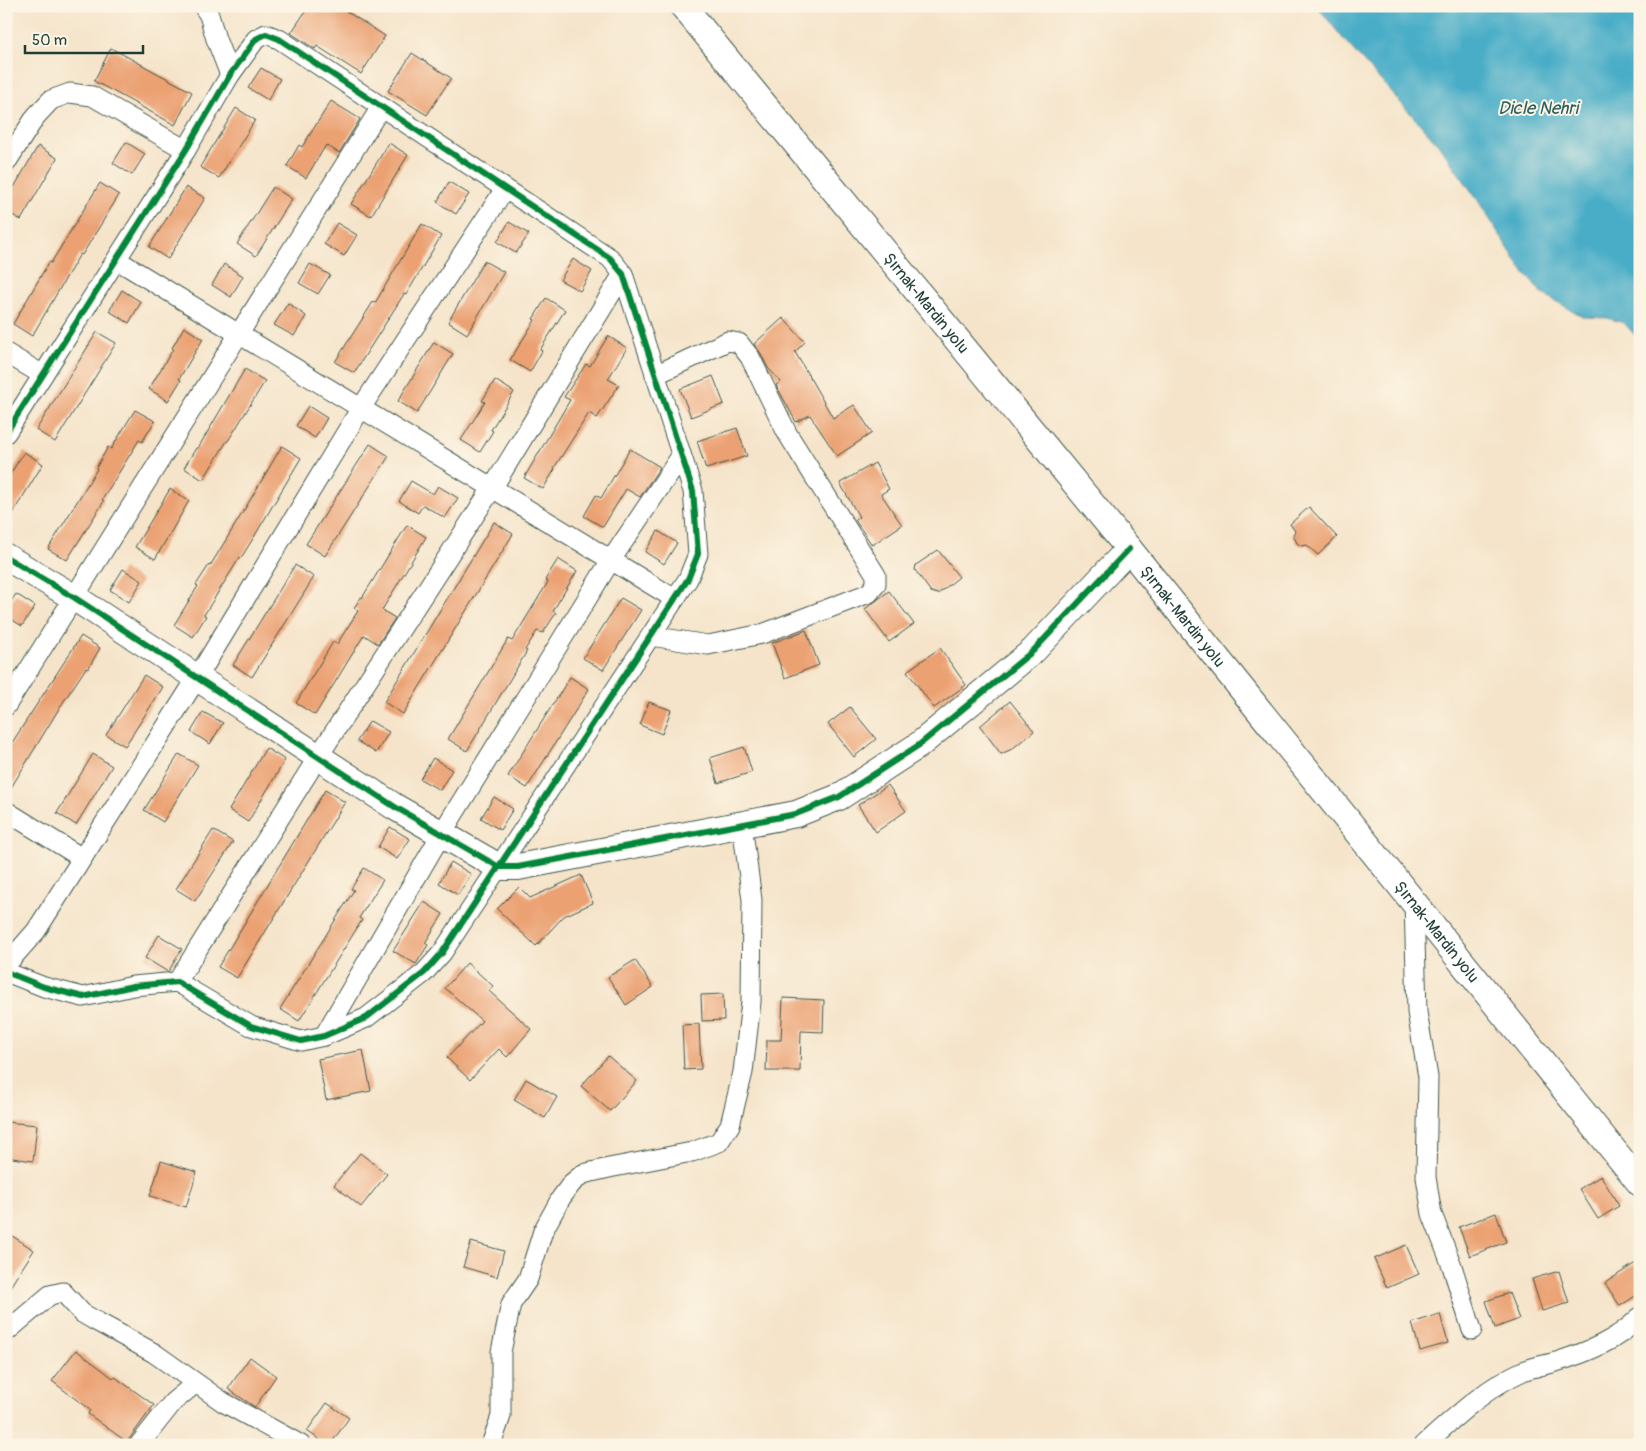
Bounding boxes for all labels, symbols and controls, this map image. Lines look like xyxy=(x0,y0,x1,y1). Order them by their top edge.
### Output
scale bar xyxy=(25,22,142,54)
text: 50 m xyxy=(32,31,67,50)
water label: Dicle Nehri xyxy=(1498,97,1581,120)
street label: Şırnak-Mardin yolu xyxy=(879,249,973,358)
street label: Şırnak-Mardin yolu xyxy=(1136,562,1229,672)
street label: Şırnak-Mardin yolu xyxy=(1390,877,1483,987)

